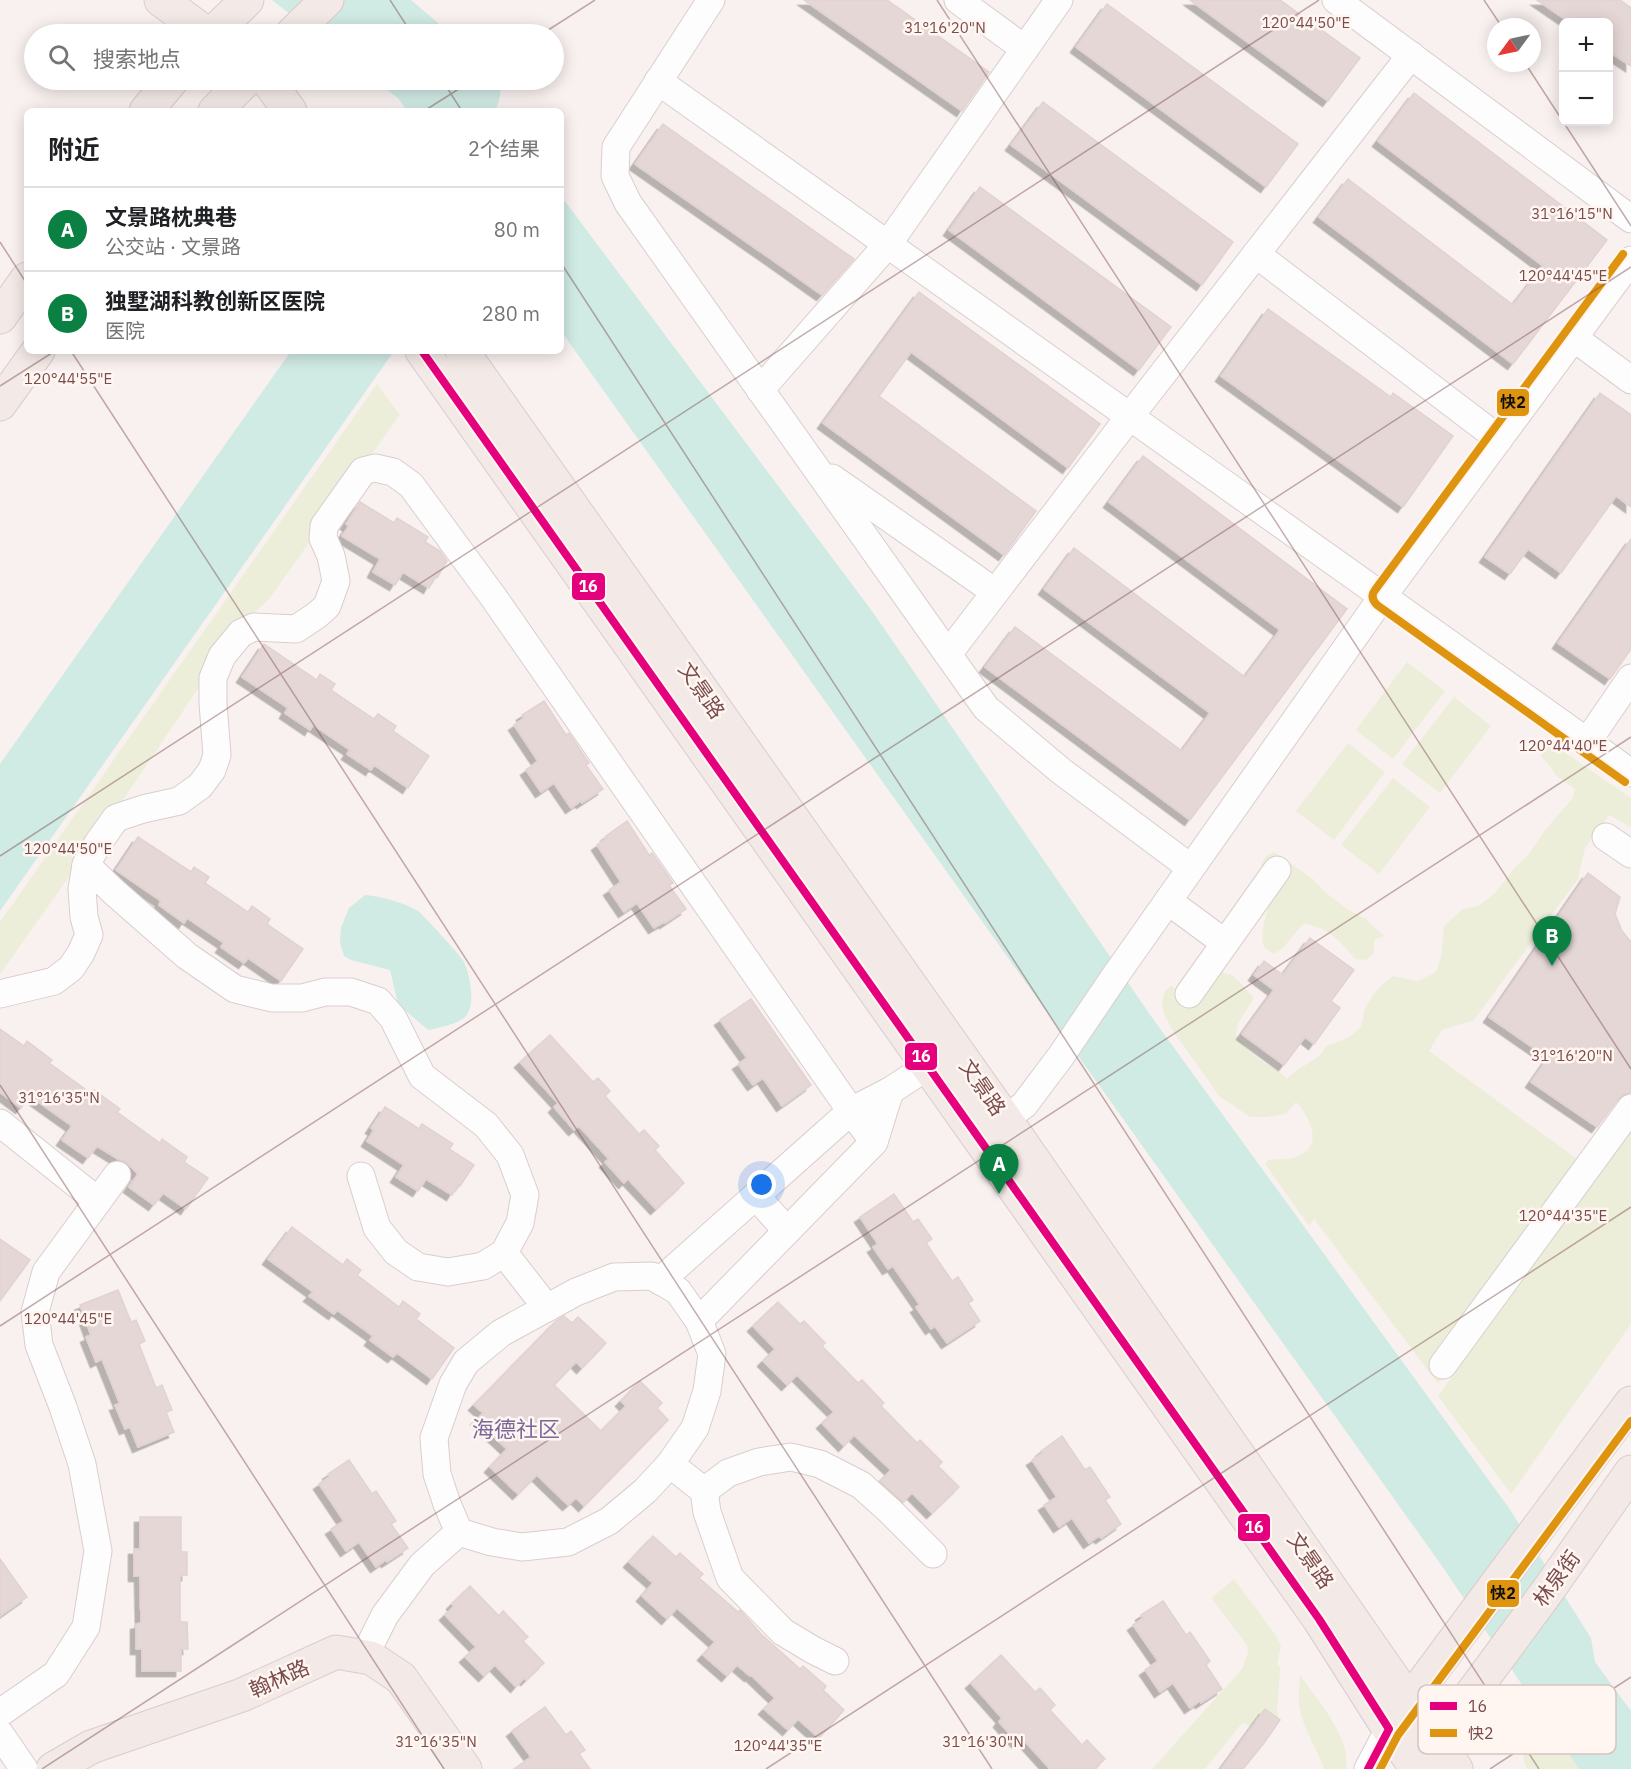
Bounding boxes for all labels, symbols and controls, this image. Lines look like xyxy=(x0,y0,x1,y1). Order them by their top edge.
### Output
text: 120°44'50"E xyxy=(1262,13,1350,32)
text: 31°16'20"N xyxy=(904,18,986,37)
north arrow xyxy=(1487,18,1541,72)
map controls xyxy=(1559,18,1613,126)
button: + xyxy=(1559,18,1613,72)
search box xyxy=(24,24,564,90)
icon: search xyxy=(45,41,78,74)
text: 搜索地点 xyxy=(93,44,181,73)
button: − xyxy=(1559,72,1613,126)
text: 附近 xyxy=(48,132,100,166)
text: 2个结果 xyxy=(468,135,540,162)
text: 文景路枕典巷 xyxy=(105,202,237,231)
text: 31°16'15"N xyxy=(1531,204,1613,223)
text: A xyxy=(61,216,74,243)
text: 80 m xyxy=(494,216,540,243)
text: 公交站 · 文景路 xyxy=(105,233,241,260)
text: 120°44'45"E xyxy=(1519,266,1607,285)
text: 独墅湖科教创新区医院 xyxy=(105,286,325,315)
text: B xyxy=(61,300,74,327)
text: 280 m xyxy=(482,300,540,327)
text: 医院 xyxy=(105,317,145,344)
text: 120°44'55"E xyxy=(24,369,112,388)
line badge: 快2 xyxy=(1496,388,1530,417)
text: 快2 xyxy=(1500,392,1526,412)
line badge: 16 xyxy=(571,572,606,601)
text: 16 xyxy=(578,576,598,596)
street label: 文景路 xyxy=(672,656,732,724)
text: 120°44'40"E xyxy=(1519,736,1607,755)
text: 120°44'50"E xyxy=(24,839,112,858)
pin: B xyxy=(1532,916,1572,966)
line badge: 16 xyxy=(904,1042,938,1071)
text: 16 xyxy=(911,1046,931,1066)
text: 31°16'20"N xyxy=(1531,1046,1613,1065)
street label: 文景路 xyxy=(953,1053,1013,1121)
text: 31°16'35"N xyxy=(18,1088,100,1107)
pin: A xyxy=(980,1144,1018,1194)
your location xyxy=(747,1170,776,1199)
text: 120°44'35"E xyxy=(1519,1206,1607,1225)
text: 120°44'45"E xyxy=(24,1309,112,1328)
district label: 海德社区 xyxy=(472,1414,560,1443)
line badge: 16 xyxy=(1237,1513,1271,1542)
text: 16 xyxy=(1244,1517,1264,1537)
street label: 文景路 xyxy=(1281,1526,1341,1594)
street label: 林泉街 xyxy=(1526,1544,1586,1612)
line badge: 快2 xyxy=(1486,1579,1520,1608)
text: 快2 xyxy=(1490,1583,1516,1603)
street label: 翰林路 xyxy=(245,1652,313,1704)
legend xyxy=(1418,1685,1616,1754)
text: 16 xyxy=(1468,1696,1487,1716)
text: 快2 xyxy=(1468,1723,1494,1743)
text: 31°16'35"N xyxy=(395,1732,477,1751)
text: 31°16'30"N xyxy=(942,1732,1024,1751)
text: 120°44'35"E xyxy=(734,1736,822,1755)

